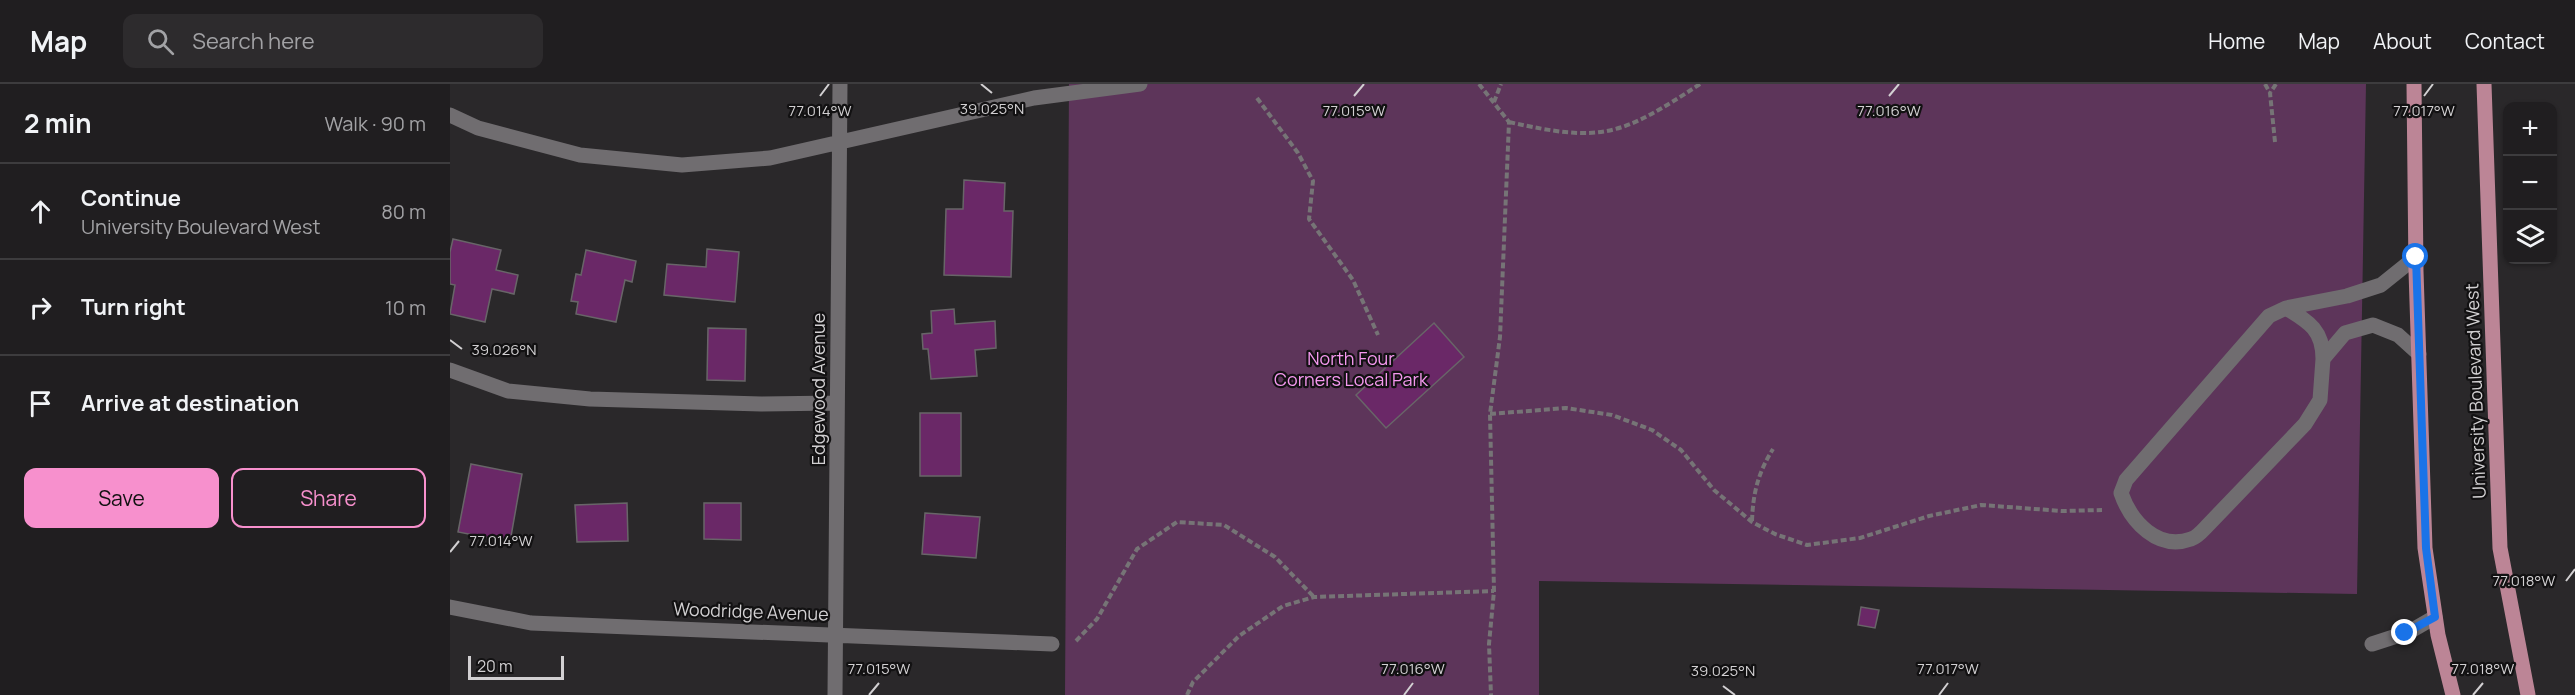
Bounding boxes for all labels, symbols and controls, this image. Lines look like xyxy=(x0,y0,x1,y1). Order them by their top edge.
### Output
search box xyxy=(123,14,543,68)
text: Map xyxy=(30,22,87,60)
icon: search xyxy=(144,25,177,58)
text: Search here xyxy=(192,26,315,56)
text: Home xyxy=(2208,27,2265,55)
text: Map xyxy=(2298,27,2340,55)
text: About xyxy=(2373,27,2432,55)
text: Contact xyxy=(2465,27,2545,55)
text: 39.025°N xyxy=(960,98,1024,119)
text: 77.014°W xyxy=(789,100,851,121)
text: 77.015°W xyxy=(1323,100,1385,121)
text: 77.016°W xyxy=(1857,100,1921,121)
text: 77.017°W xyxy=(2393,100,2455,121)
map controls xyxy=(2503,102,2557,264)
button: + xyxy=(2503,102,2557,156)
text: 2 min xyxy=(24,105,92,141)
text: Walk · 90 m xyxy=(324,110,426,137)
button: − xyxy=(2503,156,2557,210)
text: Continue xyxy=(81,183,181,213)
icon: ahead xyxy=(24,195,57,228)
text: 80 m xyxy=(381,198,426,225)
button: layers xyxy=(2503,210,2557,264)
text: University Boulevard West xyxy=(81,213,320,240)
route start xyxy=(2402,243,2428,269)
street label: University Boulevard West xyxy=(2459,283,2491,499)
icon: right xyxy=(24,291,57,324)
text: Turn right xyxy=(81,292,186,322)
text: 10 m xyxy=(385,294,426,321)
street label: Edgewood Avenue xyxy=(806,313,830,465)
text: 39.026°N xyxy=(471,339,537,360)
park label: North Four Corners Local Park xyxy=(1274,346,1429,391)
icon: arrive xyxy=(24,387,57,420)
text: Arrive at destination xyxy=(81,388,299,418)
button: Save xyxy=(24,468,219,528)
button: Share xyxy=(231,468,426,528)
text: 77.014°W xyxy=(470,530,532,551)
text: 77.018°W xyxy=(2493,570,2555,591)
street label: Woodridge Avenue xyxy=(673,596,829,626)
route end xyxy=(2391,619,2417,645)
scale bar xyxy=(468,653,564,680)
text: 20 m xyxy=(477,655,513,677)
text: 77.015°W xyxy=(848,658,910,679)
text: 77.016°W xyxy=(1381,658,1445,679)
text: 77.017°W xyxy=(1917,658,1979,679)
text: 77.018°W xyxy=(2452,658,2514,679)
text: 39.025°N xyxy=(1691,660,1755,681)

